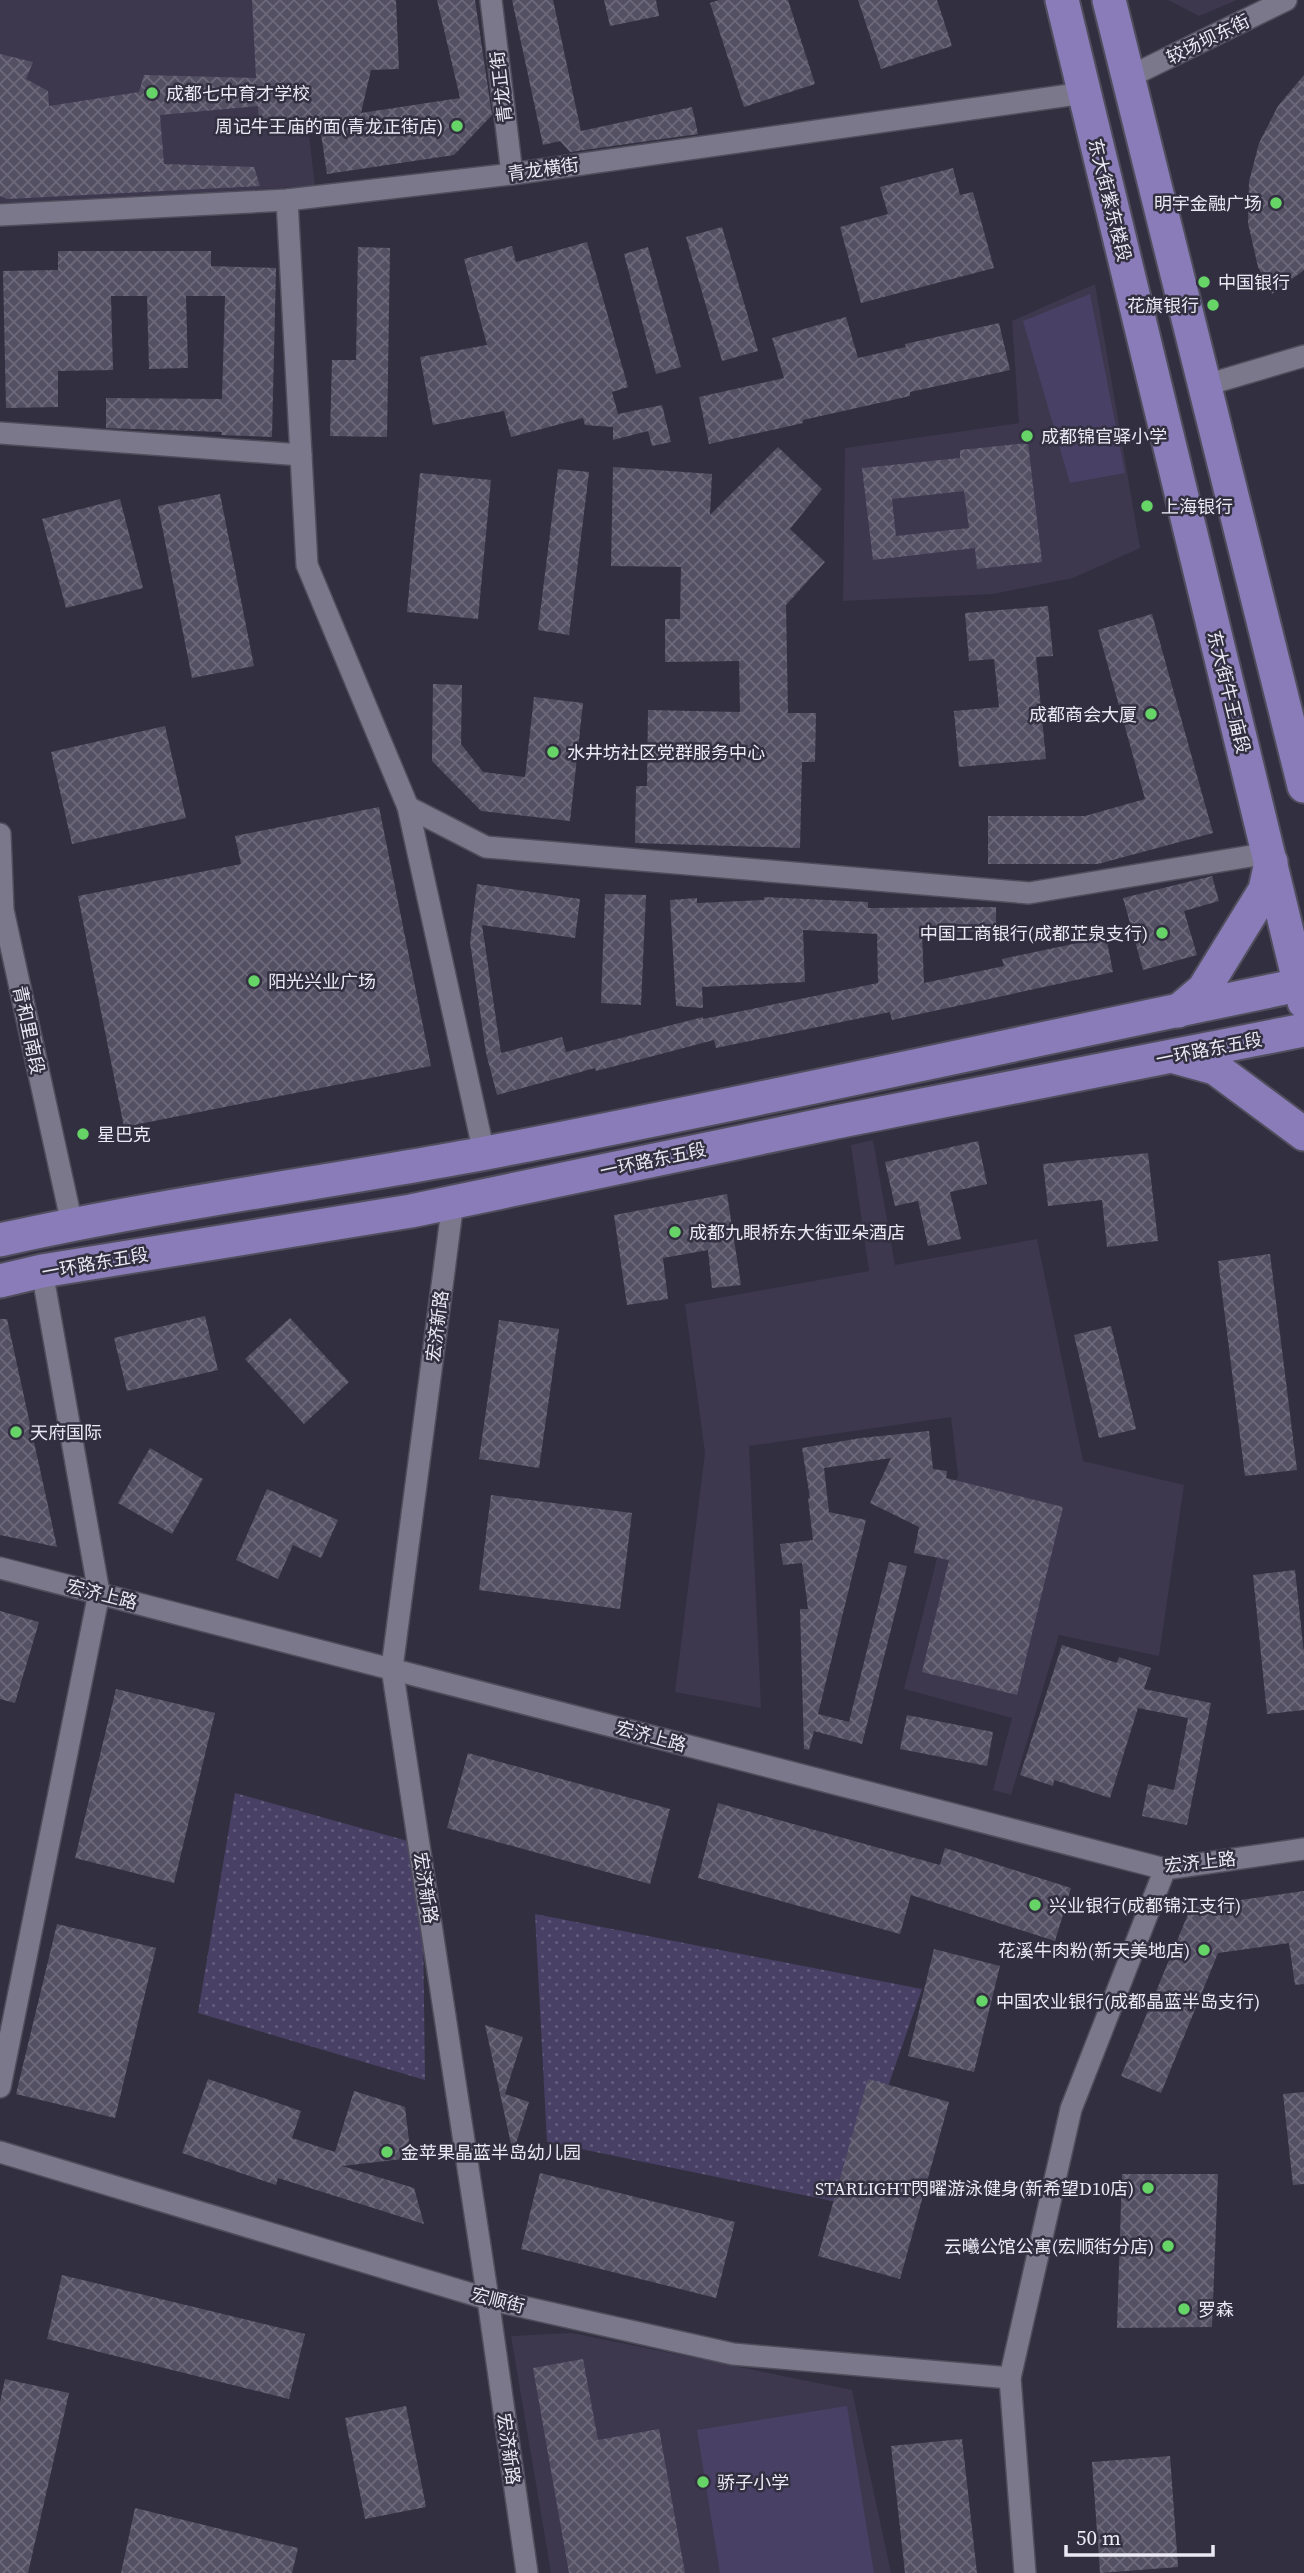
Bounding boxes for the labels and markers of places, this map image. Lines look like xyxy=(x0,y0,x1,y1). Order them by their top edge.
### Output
place label: 成都七中育才学校 xyxy=(166,81,310,106)
marker: 成都七中育才学校 xyxy=(144,85,160,101)
place label: 周记牛王庙的面(青龙正街店) xyxy=(215,114,443,139)
marker: 周记牛王庙的面(青龙正街店) xyxy=(449,118,465,134)
place label: 明宇金融广场 xyxy=(1154,191,1262,216)
marker: 明宇金融广场 xyxy=(1268,195,1284,211)
place label: 中国银行 xyxy=(1218,270,1290,295)
marker: 中国银行 xyxy=(1196,274,1212,290)
place label: 花旗银行 xyxy=(1127,293,1199,318)
marker: 花旗银行 xyxy=(1205,297,1221,313)
place label: 成都锦官驿小学 xyxy=(1041,424,1167,449)
marker: 成都锦官驿小学 xyxy=(1019,428,1035,444)
place label: 上海银行 xyxy=(1161,494,1233,519)
marker: 上海银行 xyxy=(1139,498,1155,514)
place label: 成都商会大厦 xyxy=(1029,702,1137,727)
marker: 成都商会大厦 xyxy=(1143,706,1159,722)
place label: 水井坊社区党群服务中心 xyxy=(567,740,765,765)
marker: 水井坊社区党群服务中心 xyxy=(545,744,561,760)
place label: 中国工商银行(成都芷泉支行) xyxy=(920,921,1148,946)
marker: 中国工商银行(成都芷泉支行) xyxy=(1154,925,1170,941)
place label: 阳光兴业广场 xyxy=(268,969,376,994)
marker: 阳光兴业广场 xyxy=(246,973,262,989)
place label: 星巴克 xyxy=(97,1122,151,1147)
marker: 星巴克 xyxy=(75,1126,91,1142)
place label: 成都九眼桥东大街亚朵酒店 xyxy=(689,1220,905,1245)
marker: 成都九眼桥东大街亚朵酒店 xyxy=(667,1224,683,1240)
place label: 天府国际 xyxy=(30,1420,102,1445)
marker: 天府国际 xyxy=(8,1424,24,1440)
place label: 兴业银行(成都锦江支行) xyxy=(1049,1893,1241,1918)
marker: 兴业银行(成都锦江支行) xyxy=(1027,1897,1043,1913)
place label: 花溪牛肉粉(新天美地店) xyxy=(998,1938,1190,1963)
marker: 花溪牛肉粉(新天美地店) xyxy=(1196,1942,1212,1958)
place label: 中国农业银行(成都晶蓝半岛支行) xyxy=(996,1989,1260,2014)
marker: 中国农业银行(成都晶蓝半岛支行) xyxy=(974,1993,990,2009)
place label: 金苹果晶蓝半岛幼儿园 xyxy=(401,2140,581,2165)
marker: 金苹果晶蓝半岛幼儿园 xyxy=(379,2144,395,2160)
place label: STARLIGHT閃曜游泳健身(新希望D10店) xyxy=(815,2176,1134,2201)
marker: STARLIGHT閃曜游泳健身(新希望D10店) xyxy=(1140,2180,1156,2196)
place label: 云曦公馆公寓(宏顺街分店) xyxy=(944,2234,1154,2259)
marker: 云曦公馆公寓(宏顺街分店) xyxy=(1160,2238,1176,2254)
place label: 罗森 xyxy=(1198,2297,1234,2322)
marker: 罗森 xyxy=(1176,2301,1192,2317)
place label: 骄子小学 xyxy=(717,2470,789,2495)
marker: 骄子小学 xyxy=(695,2474,711,2490)

